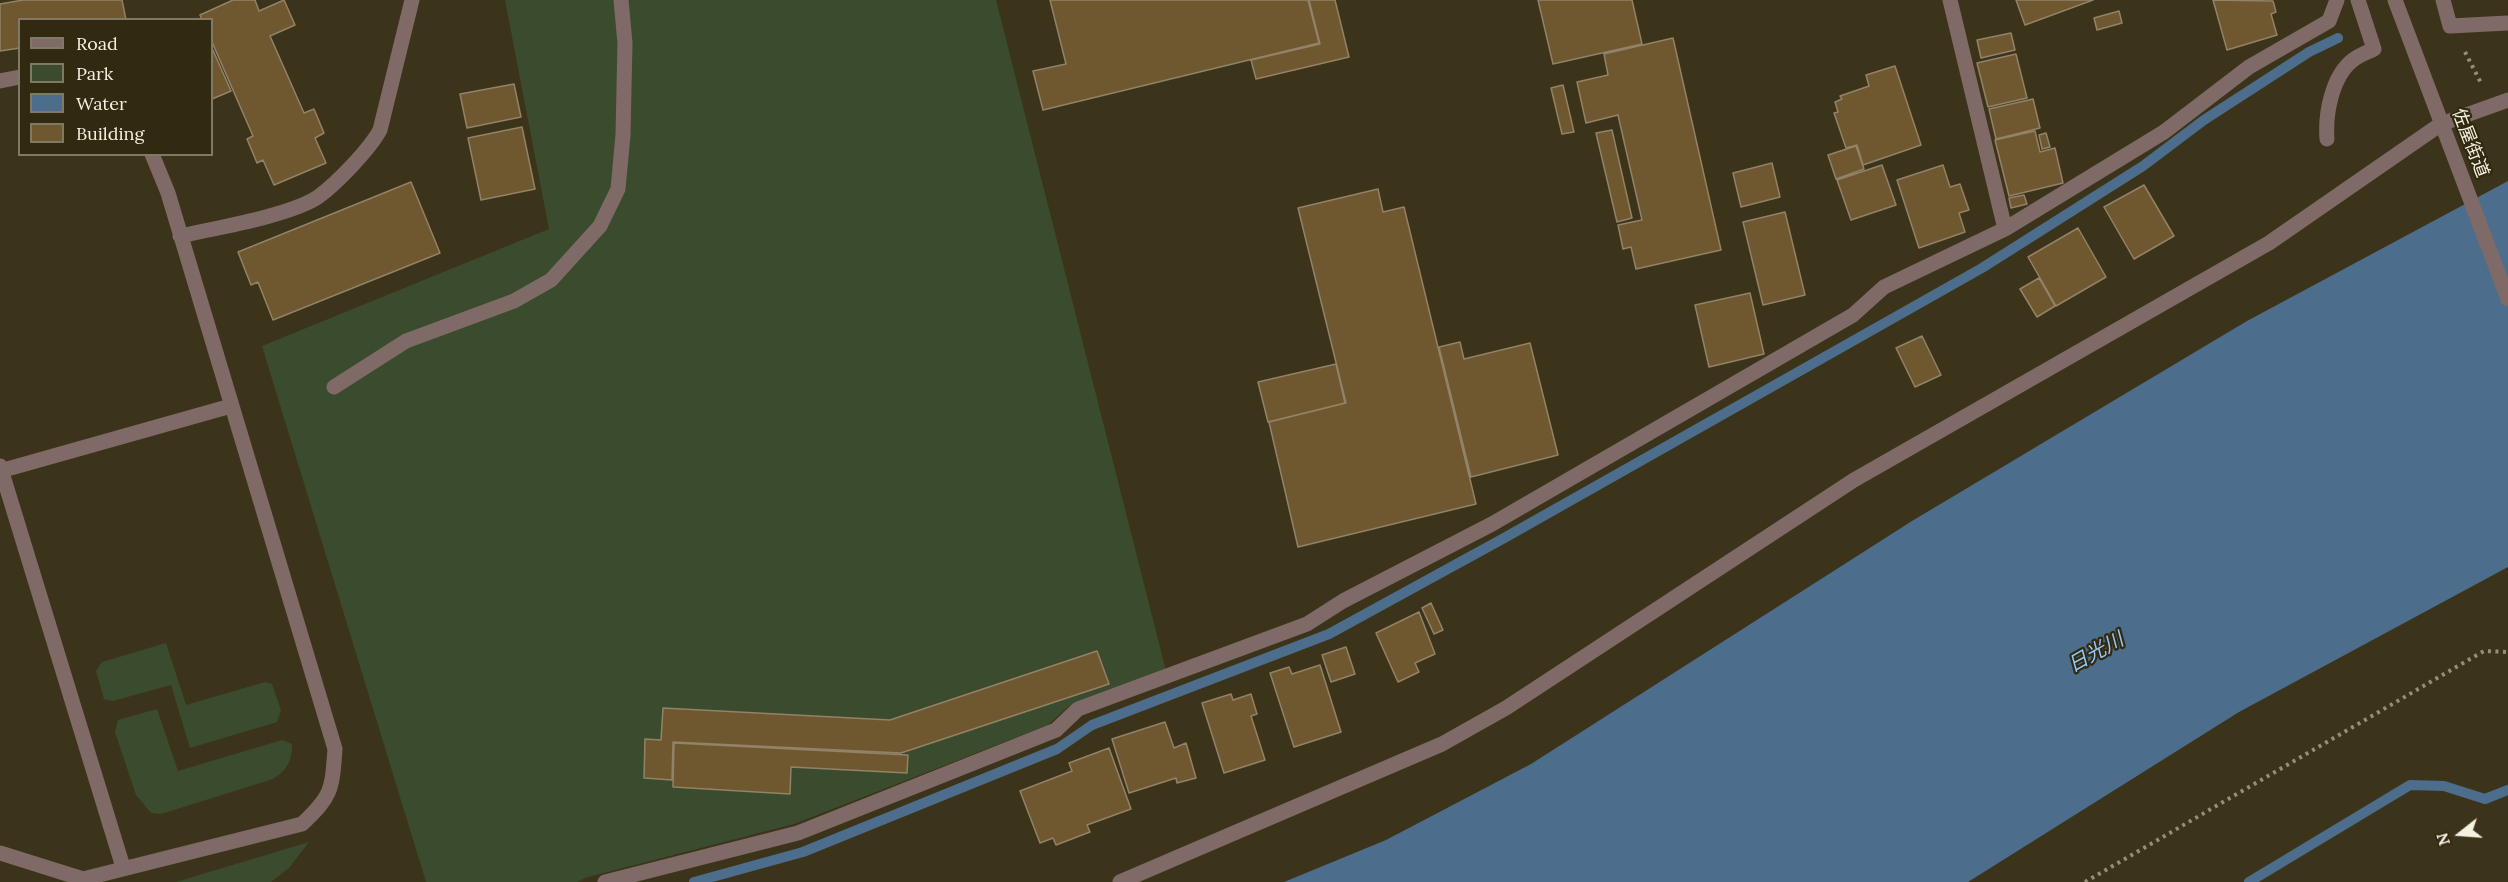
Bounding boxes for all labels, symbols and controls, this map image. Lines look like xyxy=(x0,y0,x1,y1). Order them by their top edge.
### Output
legend xyxy=(18,18,213,156)
text: Road xyxy=(76,32,118,55)
text: Park xyxy=(76,62,113,85)
text: Water xyxy=(76,92,127,115)
street label: 佐屋街道 xyxy=(2447,106,2493,180)
text: Building xyxy=(76,122,144,145)
water label: 日光川 xyxy=(2064,628,2128,678)
north arrow xyxy=(2430,804,2490,864)
text: N xyxy=(2431,830,2454,848)

